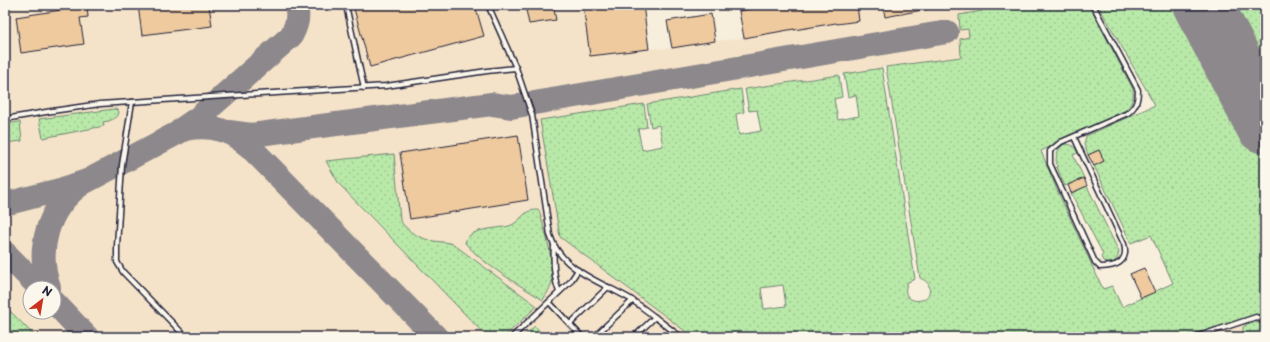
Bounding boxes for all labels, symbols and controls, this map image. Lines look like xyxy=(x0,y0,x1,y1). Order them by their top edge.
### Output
north arrow xyxy=(22,280,62,320)
text: N xyxy=(39,281,56,301)

